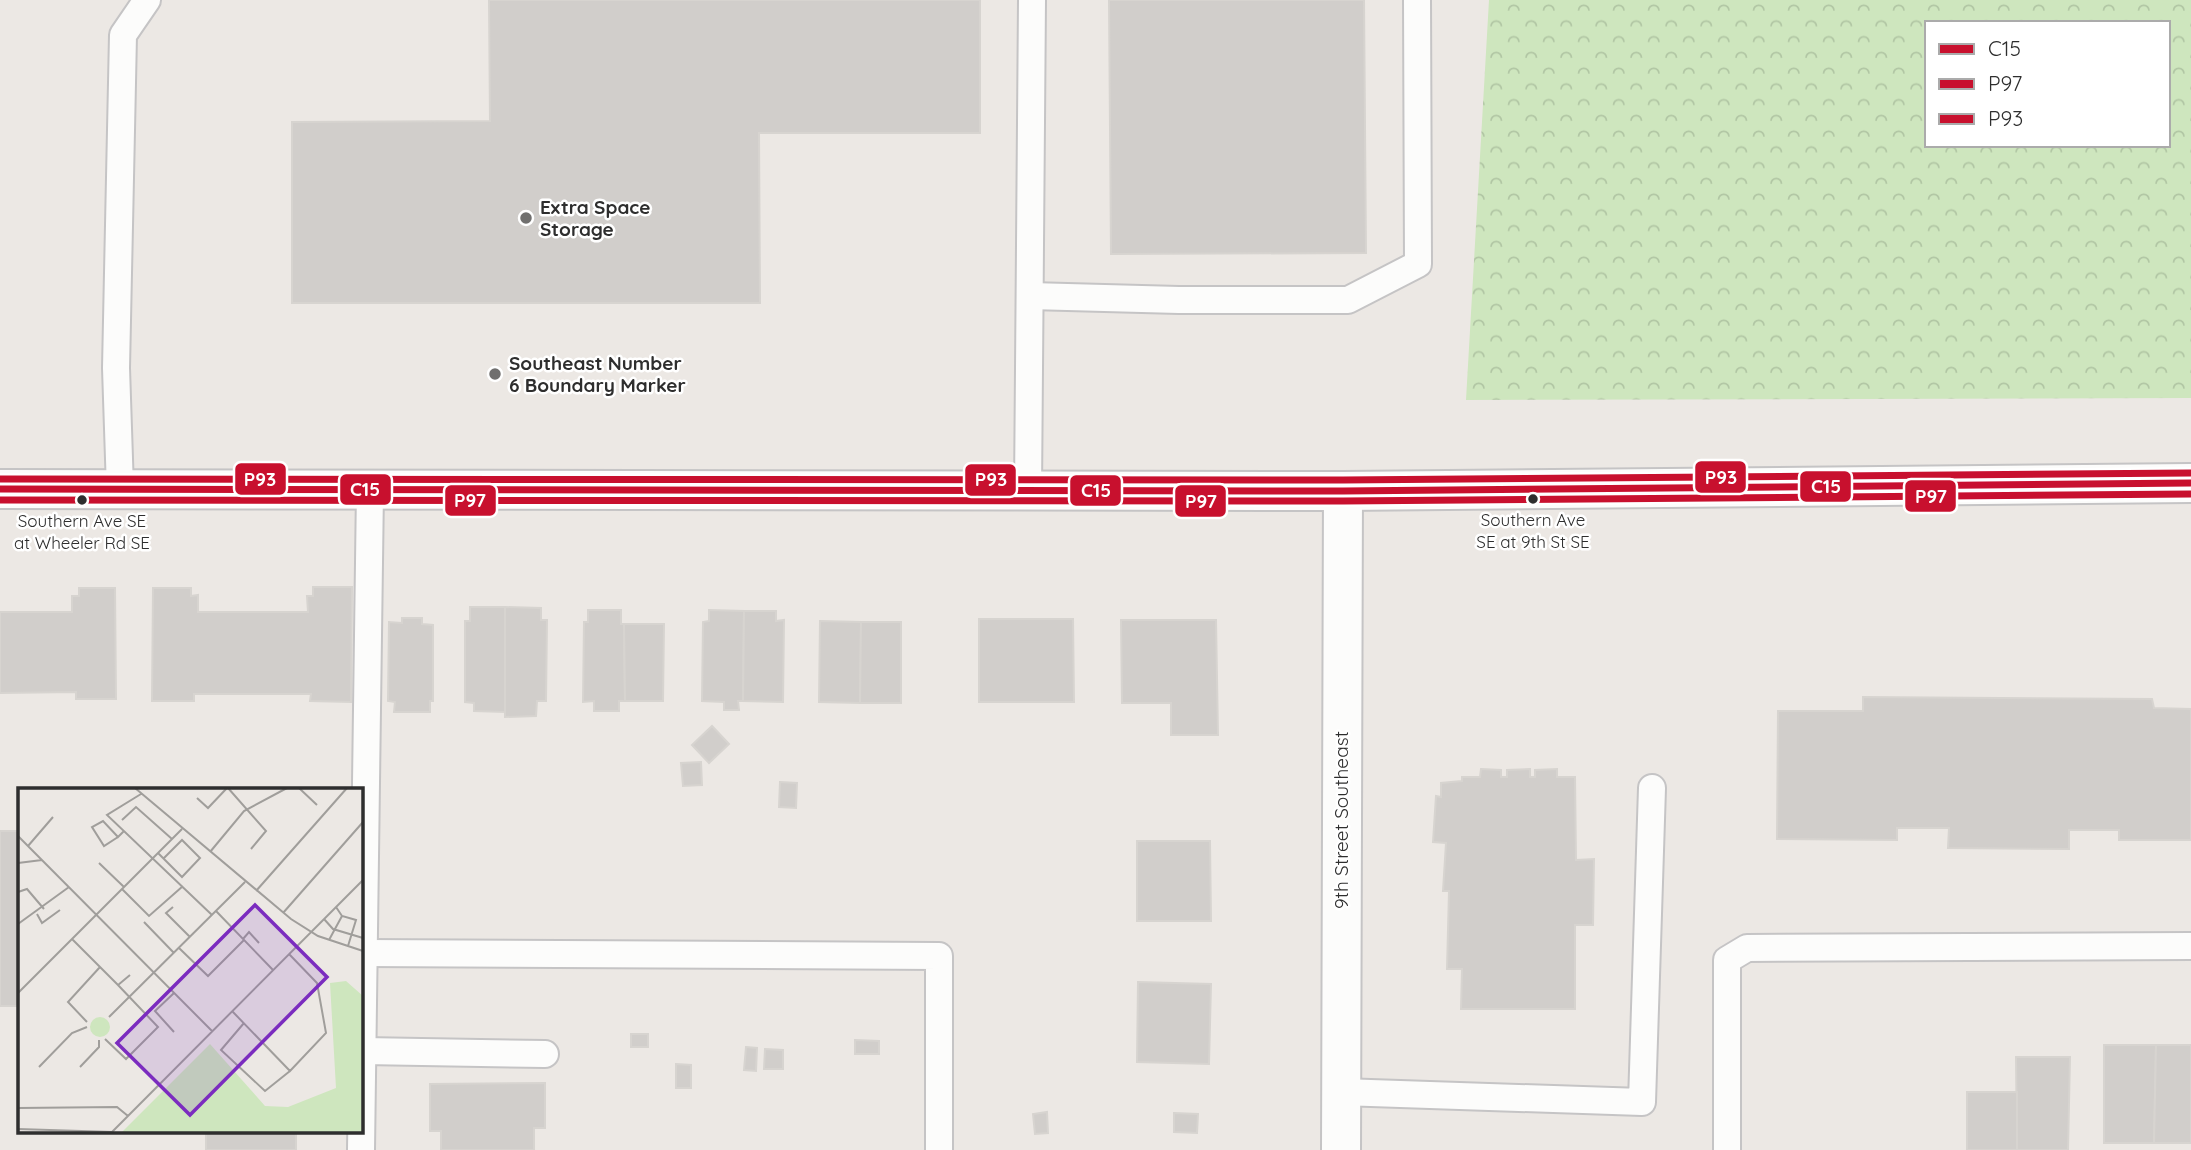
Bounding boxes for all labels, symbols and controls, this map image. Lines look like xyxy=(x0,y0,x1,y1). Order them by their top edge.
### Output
legend xyxy=(1925,21,2170,147)
text: C15 xyxy=(1988,35,2021,61)
text: P97 xyxy=(1988,70,2023,96)
text: P93 xyxy=(1988,105,2023,131)
place label: Extra Space Storage xyxy=(540,195,650,241)
marker: Extra Space Storage xyxy=(518,210,534,226)
place label: Southeast Number 6 Boundary Marker xyxy=(509,351,686,397)
marker: Southeast Number 6 Boundary Marker xyxy=(487,366,503,382)
line badge: P93 xyxy=(1694,460,1747,494)
line badge: P93 xyxy=(234,462,287,496)
line badge: P93 xyxy=(964,463,1017,497)
text: P93 xyxy=(1705,465,1737,489)
text: P93 xyxy=(244,467,276,491)
text: P93 xyxy=(975,467,1007,491)
line badge: C15 xyxy=(1799,470,1852,503)
line badge: C15 xyxy=(339,473,392,506)
line badge: C15 xyxy=(1069,474,1122,507)
text: C15 xyxy=(1811,474,1841,498)
text: C15 xyxy=(350,477,380,501)
text: C15 xyxy=(1081,478,1111,502)
line badge: P97 xyxy=(1904,479,1957,513)
line badge: P97 xyxy=(444,484,497,517)
line badge: P97 xyxy=(1174,484,1227,518)
text: P97 xyxy=(1915,484,1947,508)
text: P97 xyxy=(454,488,486,512)
text: P97 xyxy=(1185,489,1217,513)
marker: Southern Ave SE at 9th St SE xyxy=(1526,492,1540,506)
marker: Southern Ave SE at Wheeler Rd SE xyxy=(75,493,89,507)
place label: Southern Ave SE at 9th St SE xyxy=(1476,509,1590,552)
place label: Southern Ave SE at Wheeler Rd SE xyxy=(14,510,150,553)
street label: 9th Street Southeast xyxy=(1329,731,1353,909)
inset map xyxy=(18,788,362,1132)

